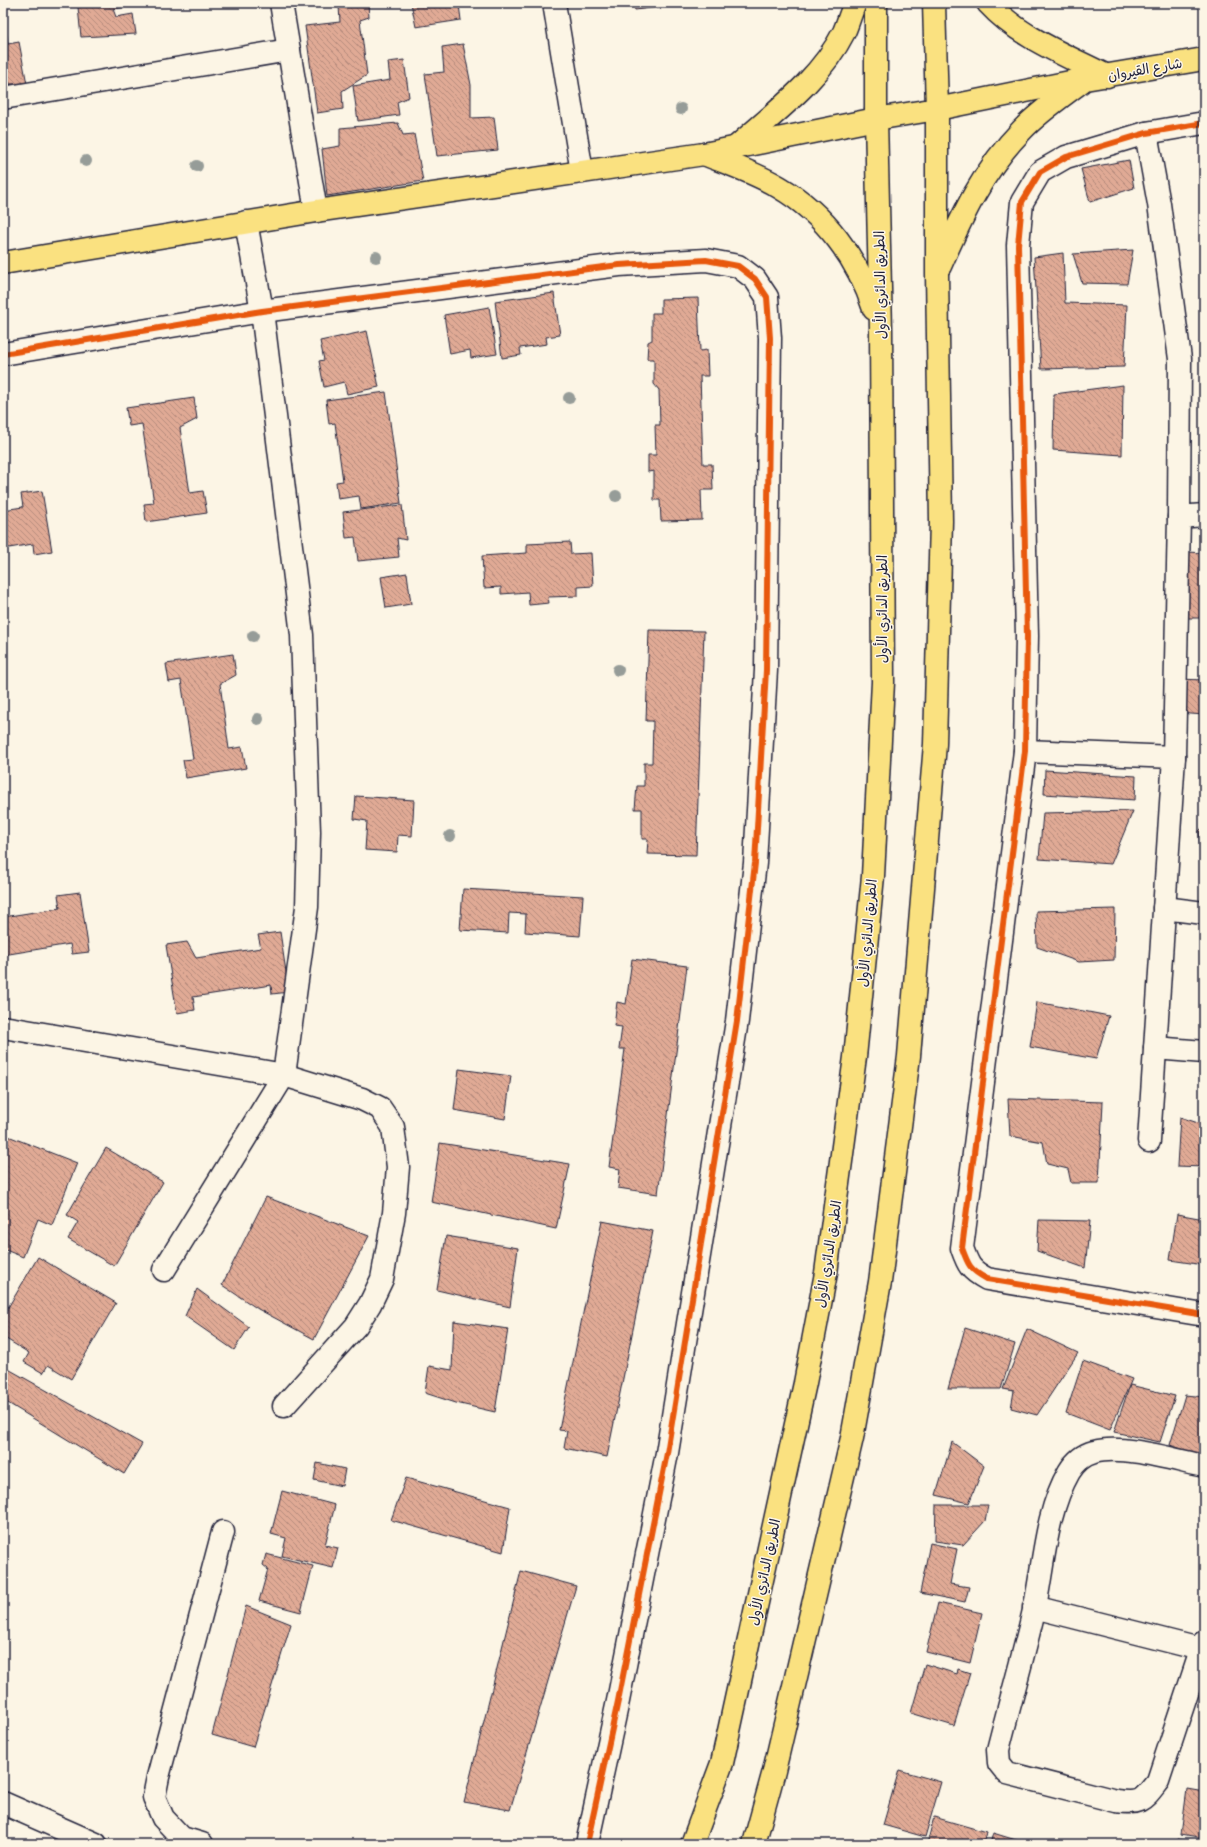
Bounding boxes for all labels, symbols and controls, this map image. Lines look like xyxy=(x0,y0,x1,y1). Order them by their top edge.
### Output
street label: شارع القيروان xyxy=(1107,55,1184,85)
street label: الطريق الدائري الأول xyxy=(870,231,892,339)
street label: الطريق الدائري الأول xyxy=(873,555,893,663)
street label: الطريق الدائري الأول xyxy=(853,878,883,988)
street label: الطريق الدائري الأول xyxy=(811,1199,847,1309)
street label: الطريق الدائري الأول xyxy=(744,1517,786,1627)

